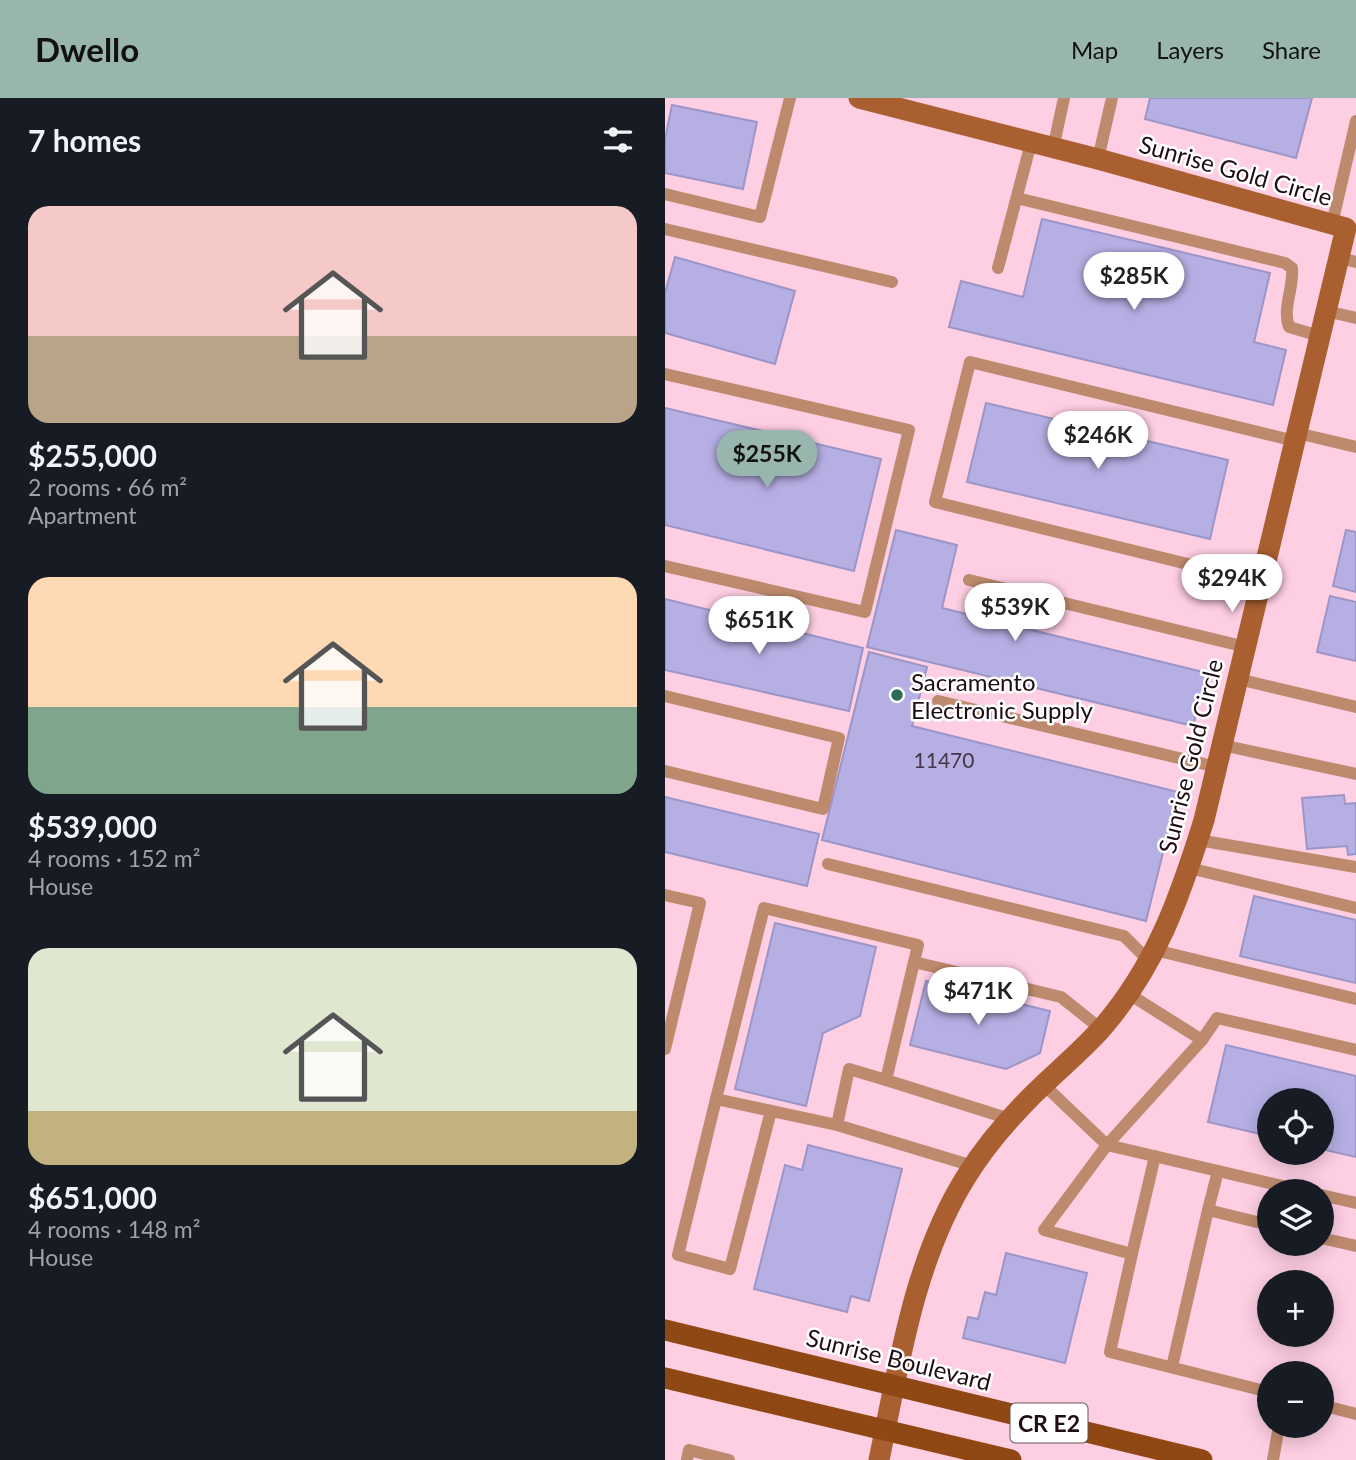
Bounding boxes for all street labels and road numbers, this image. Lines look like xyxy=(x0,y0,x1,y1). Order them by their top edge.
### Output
street label: Sunrise Gold Circle xyxy=(1136,129,1336,211)
street label: Sunrise Gold Circle xyxy=(1152,656,1228,856)
street label: Sunrise Boulevard xyxy=(804,1322,994,1396)
road number: CR E2 xyxy=(1011,1404,1087,1442)

